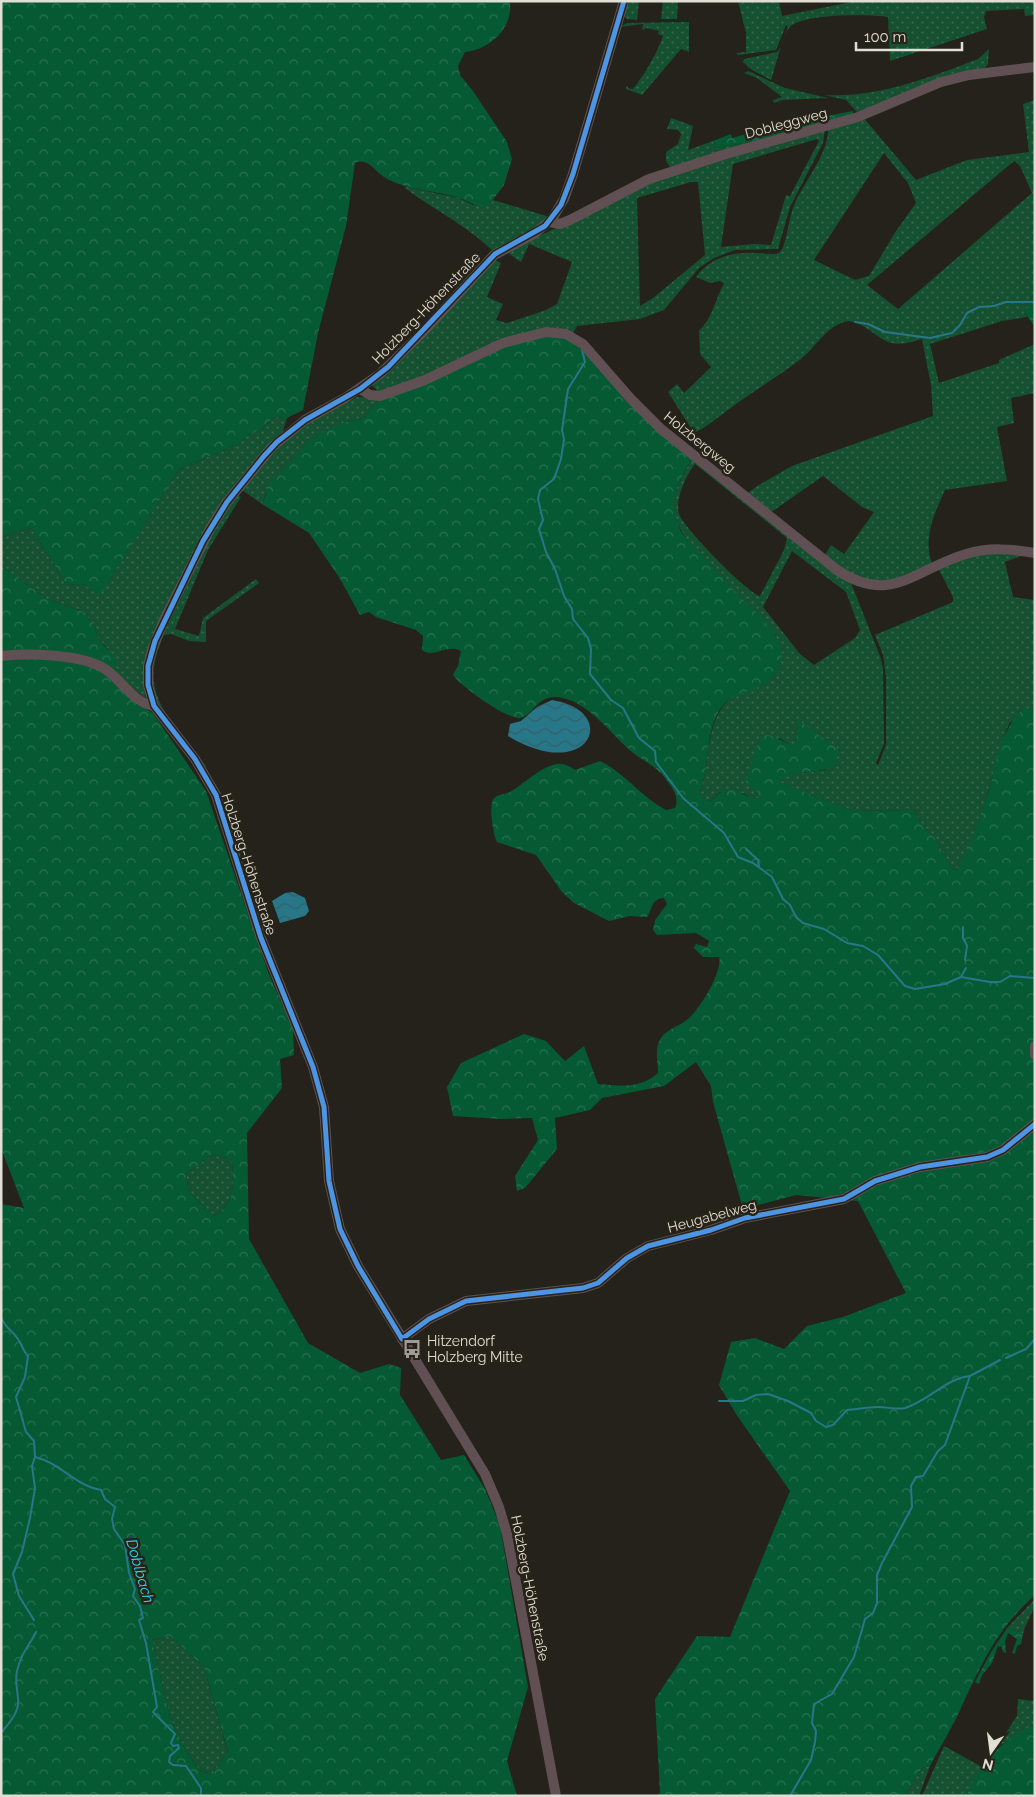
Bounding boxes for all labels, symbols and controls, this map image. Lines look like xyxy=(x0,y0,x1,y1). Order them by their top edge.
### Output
scale bar xyxy=(856,20,962,52)
text: 100 m xyxy=(864,28,906,46)
street label: Dobleggweg xyxy=(743,104,829,142)
street label: Holzberg-Höhenstraße xyxy=(369,249,483,367)
street label: Holzbergweg xyxy=(661,408,739,476)
street label: Holzberg-Höhenstraße xyxy=(218,791,280,937)
street label: Heugabelweg xyxy=(666,1196,758,1236)
place label: Hitzendorf Holzberg Mitte xyxy=(427,1333,523,1365)
bus stop icon: Hitzendorf Holzberg Mitte xyxy=(401,1338,423,1360)
street label: Holzberg-Höhenstraße xyxy=(508,1514,552,1662)
water label: Doblbach xyxy=(122,1537,158,1605)
north arrow xyxy=(966,1727,1016,1777)
text: N xyxy=(981,1756,995,1774)

